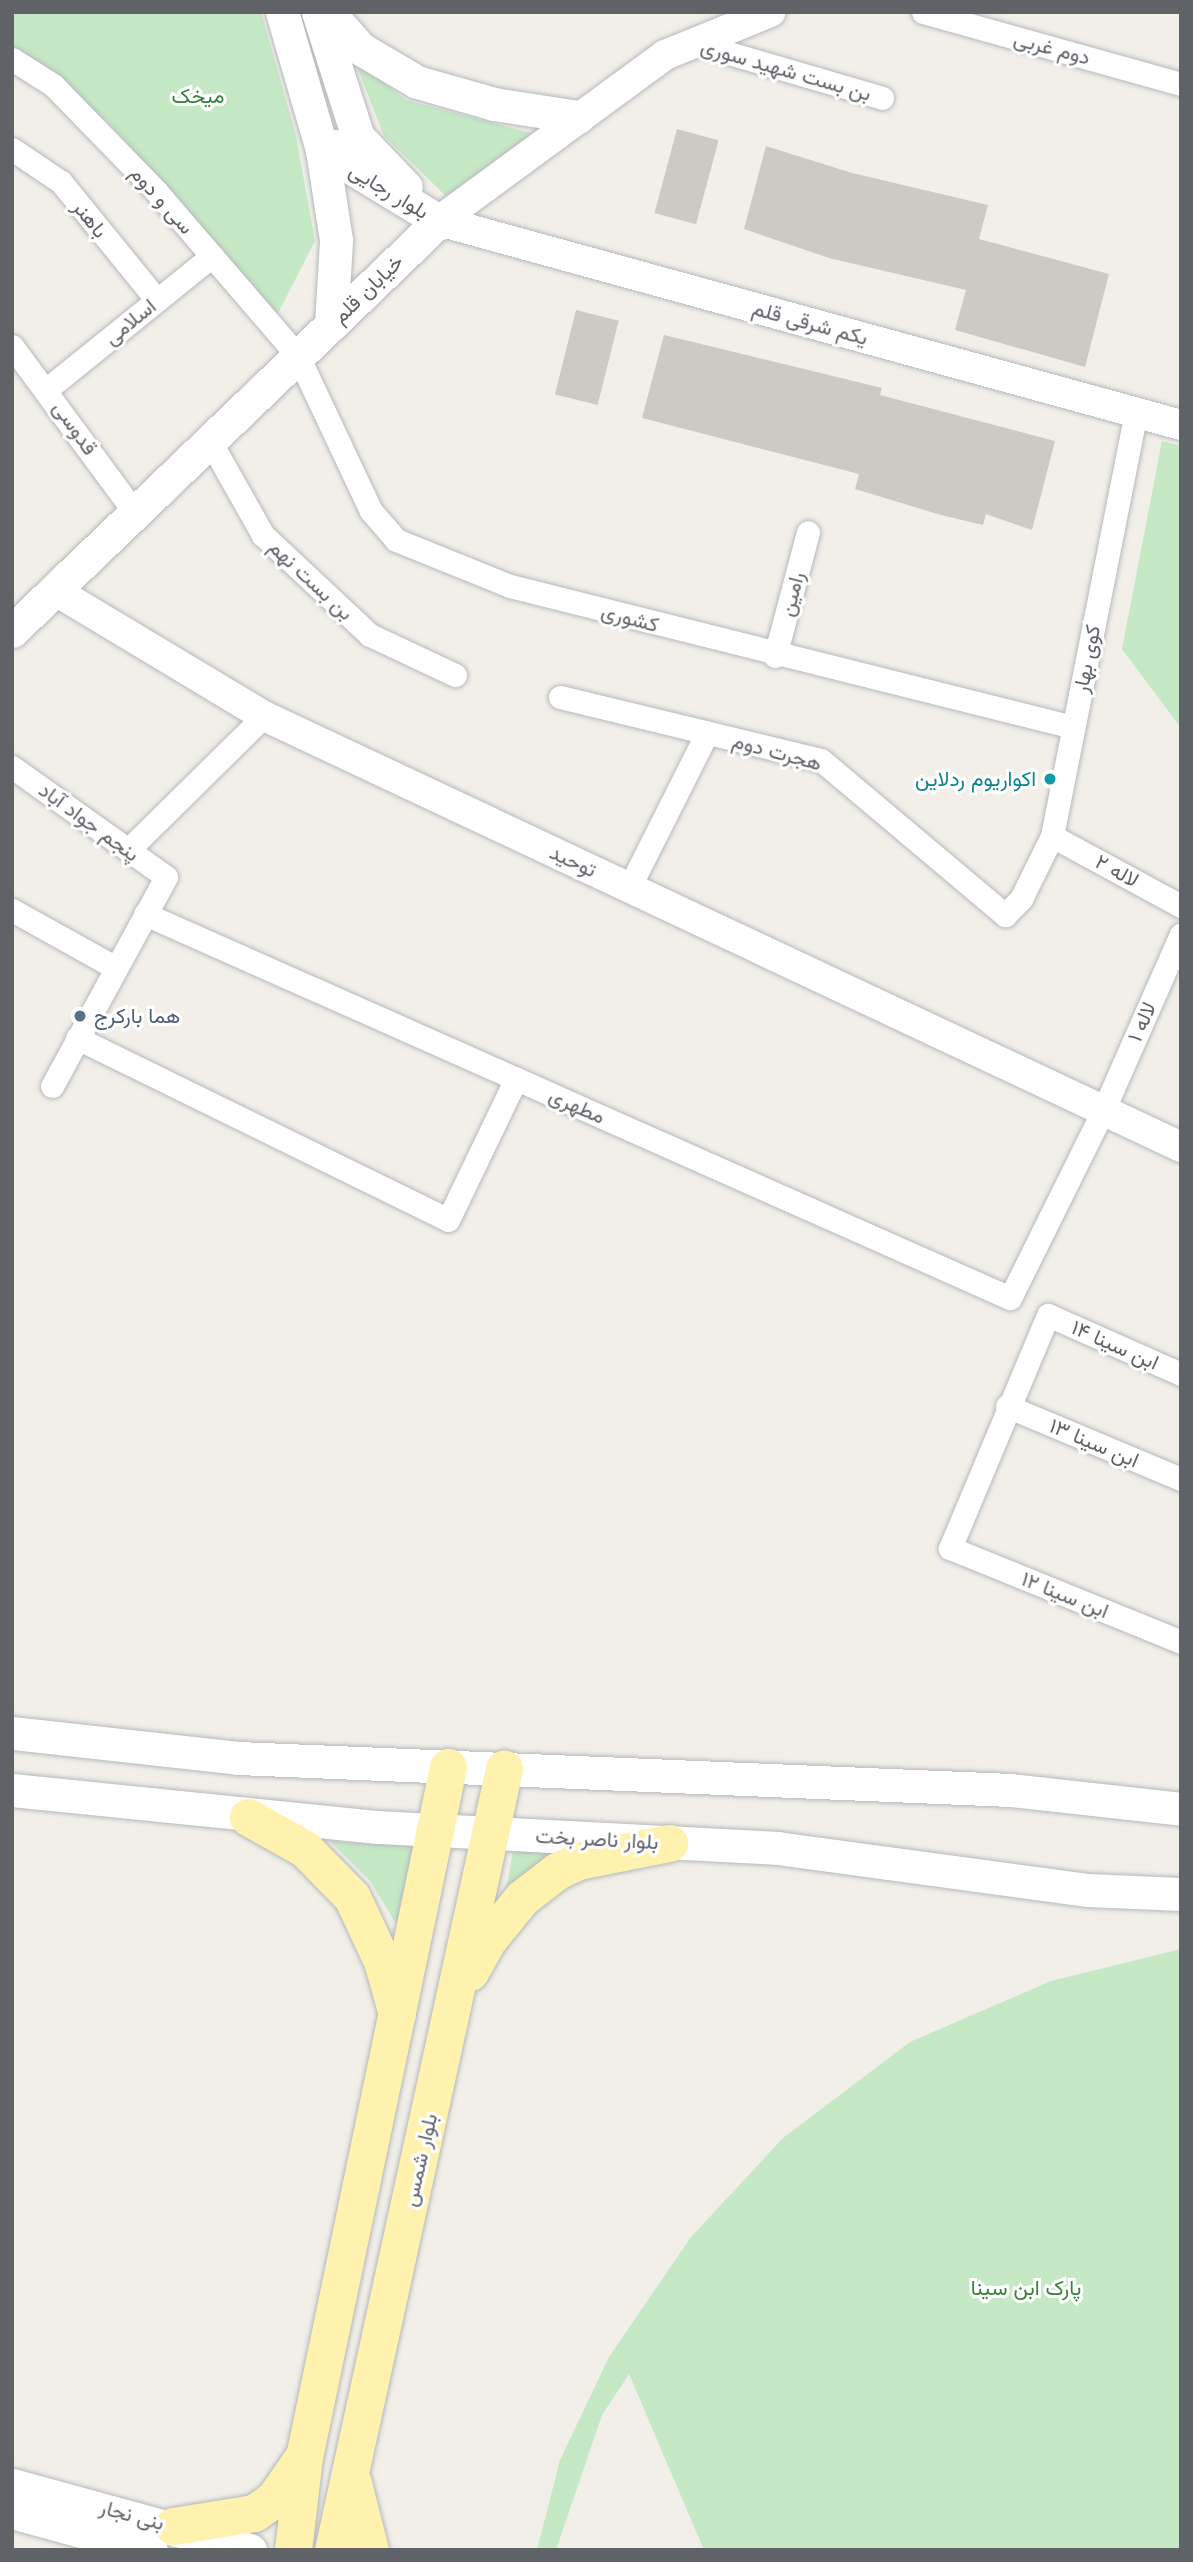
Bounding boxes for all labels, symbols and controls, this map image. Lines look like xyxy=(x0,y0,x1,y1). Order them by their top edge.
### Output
street label: دوم غربی xyxy=(1011,26,1093,70)
street label: بن بست شهید سوری xyxy=(698,34,874,106)
park label: میخک xyxy=(172,83,224,109)
street label: بلوار رجایی xyxy=(345,157,433,225)
street label: سی و دوم xyxy=(125,161,199,239)
street label: باهنر xyxy=(67,195,113,243)
street label: خیابان قلم xyxy=(327,249,409,329)
street label: اسلامی xyxy=(99,294,161,350)
street label: یکم شرقی قلم xyxy=(750,296,870,350)
street label: قدوسی xyxy=(47,396,103,460)
street label: بن بست نهم xyxy=(264,535,358,625)
street label: رامین xyxy=(774,569,810,619)
street label: کشوری xyxy=(599,598,661,638)
street label: کوی بهار xyxy=(1068,623,1106,695)
street label: هجرت دوم xyxy=(730,728,824,776)
place label: اکواریوم ردلاین xyxy=(915,766,1036,792)
marker: اکواریوم ردلاین xyxy=(1042,771,1058,787)
street label: پنجم جواد آباد xyxy=(34,777,144,867)
street label: توحید xyxy=(546,839,600,883)
street label: لاله ۲ xyxy=(1091,849,1143,893)
street label: لاله ۱ xyxy=(1122,998,1162,1046)
place label: هما بارکرج xyxy=(94,1003,180,1029)
marker: هما بارکرج xyxy=(72,1008,88,1024)
street label: مطهری xyxy=(545,1083,609,1129)
street label: ابن سینا ۱۴ xyxy=(1067,1315,1163,1375)
street label: ابن سینا ۱۳ xyxy=(1046,1413,1142,1473)
street label: ابن سینا ۱۲ xyxy=(1018,1566,1112,1624)
street label: بلوار ناصر بخت xyxy=(535,1823,659,1855)
street label: بلوار شمس xyxy=(397,2111,443,2209)
park label: پارک ابن سینا xyxy=(971,2275,1081,2301)
street label: بنی نجار xyxy=(97,2494,167,2536)

